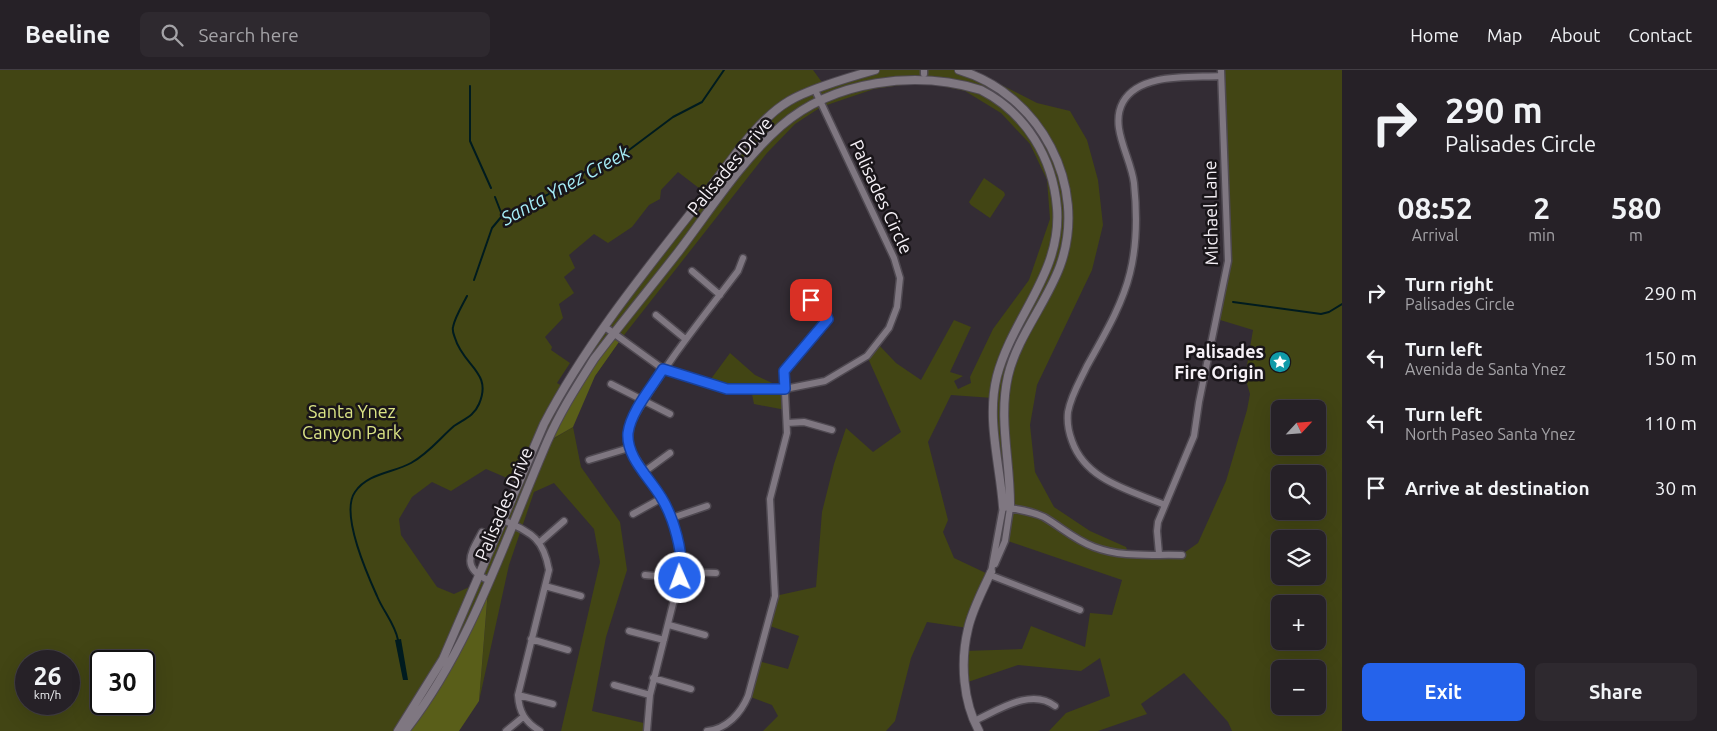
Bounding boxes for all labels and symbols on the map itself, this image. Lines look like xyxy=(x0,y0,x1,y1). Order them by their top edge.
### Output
street label: Palisades Drive xyxy=(683,113,776,218)
street label: Palisades Circle xyxy=(847,136,917,257)
water label: Santa Ynez Creek xyxy=(496,140,633,230)
street label: Michael Lane xyxy=(1199,160,1221,266)
pin xyxy=(790,279,832,321)
place label: Palisades Fire Origin xyxy=(1174,341,1264,382)
place icon: Palisades Fire Origin xyxy=(1268,350,1292,374)
north arrow xyxy=(1271,400,1326,455)
park label: Santa Ynez Canyon Park xyxy=(302,401,402,442)
street label: Palisades Drive xyxy=(470,444,536,563)
position arrow xyxy=(653,551,705,603)
speed limit sign: 30 xyxy=(90,650,155,715)

